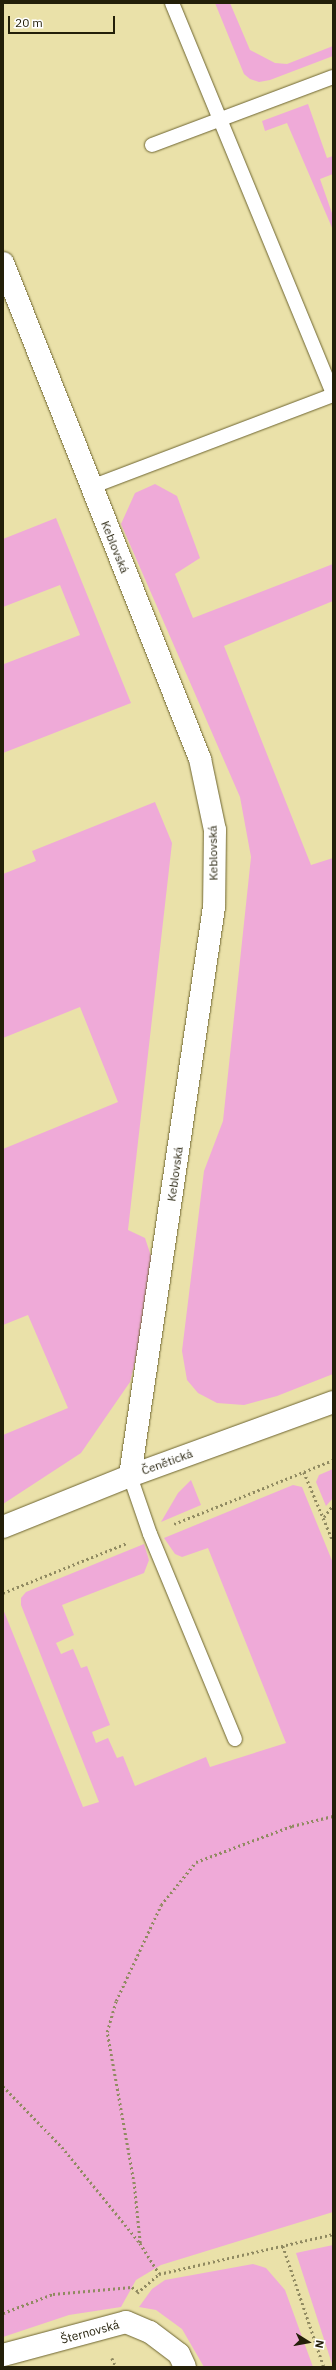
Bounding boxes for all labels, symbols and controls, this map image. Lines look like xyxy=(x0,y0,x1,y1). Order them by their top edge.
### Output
scale bar xyxy=(10,8,117,34)
text: 20 m xyxy=(15,15,43,30)
street label: Keblovská xyxy=(98,519,132,575)
street label: Keblovská xyxy=(205,825,221,881)
street label: Keblovská xyxy=(164,1146,186,1202)
street label: Čenětická xyxy=(139,1446,195,1478)
street label: Šternovská xyxy=(59,2317,121,2347)
north arrow xyxy=(288,2322,328,2362)
text: N xyxy=(312,2339,327,2350)

